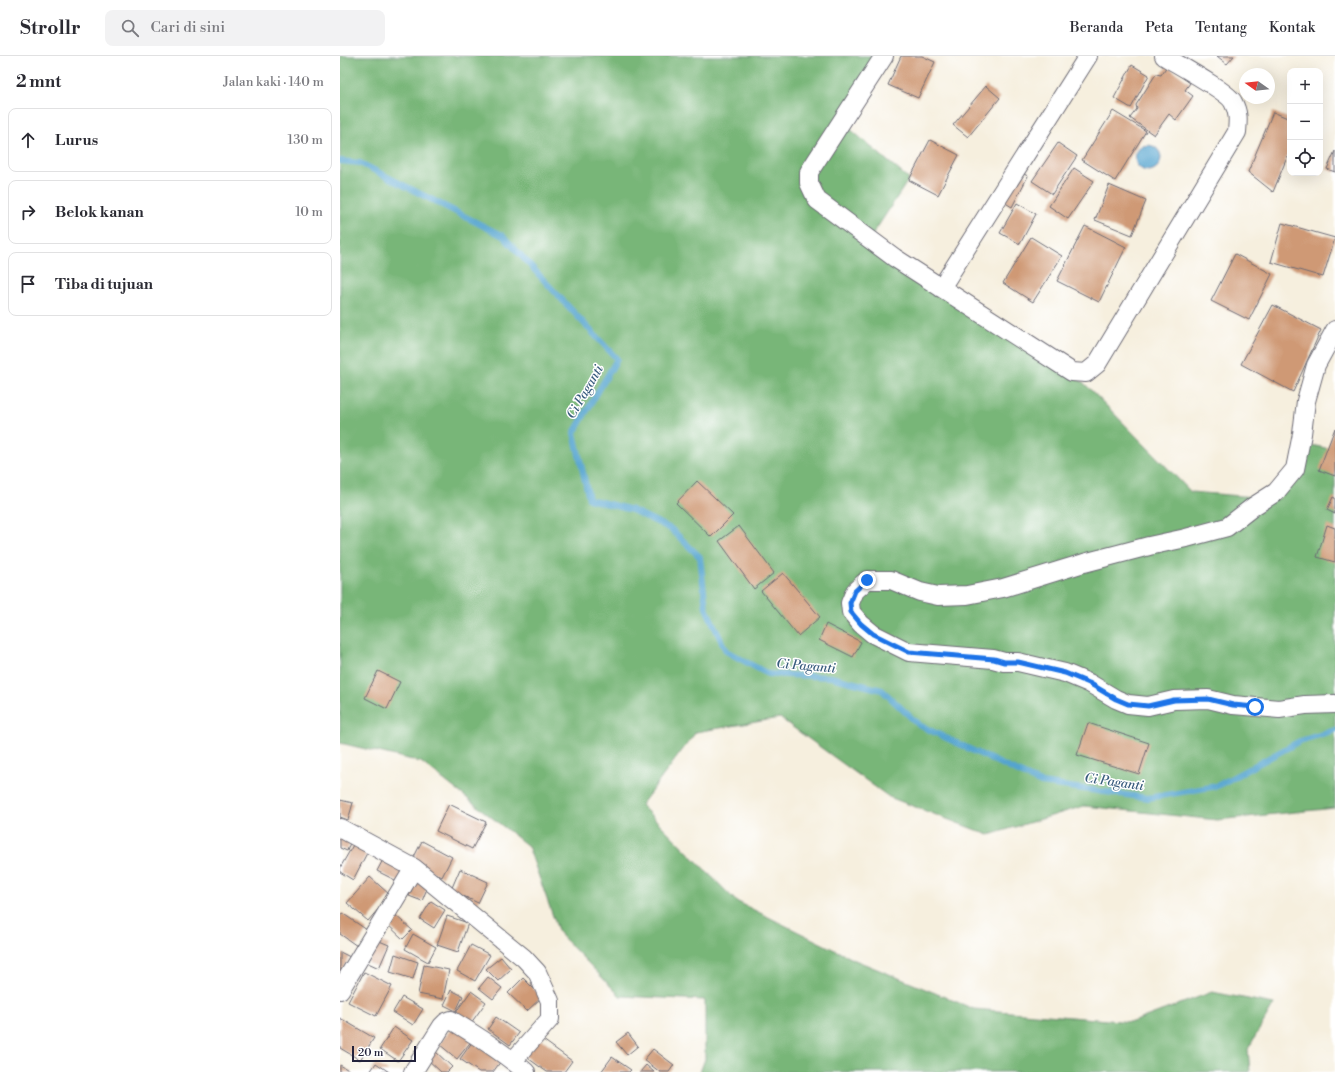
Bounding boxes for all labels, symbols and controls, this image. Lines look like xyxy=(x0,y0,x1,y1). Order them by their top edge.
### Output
search box xyxy=(105,10,385,46)
text: Strollr xyxy=(20,16,81,40)
icon: search xyxy=(119,17,141,39)
text: Cari di sini xyxy=(151,18,225,37)
text: Beranda xyxy=(1070,19,1123,37)
text: Peta xyxy=(1145,19,1173,37)
text: Tentang xyxy=(1195,19,1247,37)
text: Kontak xyxy=(1269,19,1315,37)
north arrow xyxy=(1239,68,1275,104)
map controls xyxy=(1287,68,1323,176)
button: + xyxy=(1287,68,1323,104)
text: 2 mnt xyxy=(16,71,61,93)
text: Jalan kaki · 140 m xyxy=(223,74,324,90)
button: − xyxy=(1287,104,1323,140)
icon: ahead xyxy=(17,129,39,151)
text: Lurus xyxy=(55,131,98,150)
text: 130 m xyxy=(288,132,323,148)
button: locate xyxy=(1287,140,1323,176)
icon: right xyxy=(17,201,39,223)
text: Belok kanan xyxy=(55,203,144,222)
text: 10 m xyxy=(295,204,323,220)
icon: arrive xyxy=(17,273,39,295)
text: Tiba di tujuan xyxy=(55,275,153,294)
water label: Ci Paganti xyxy=(563,361,607,422)
route end xyxy=(858,571,876,589)
water label: Ci Paganti xyxy=(776,655,837,677)
route start xyxy=(1246,698,1264,716)
water label: Ci Paganti xyxy=(1083,770,1145,794)
scale bar xyxy=(352,1044,416,1063)
text: 20 m xyxy=(358,1046,383,1060)

